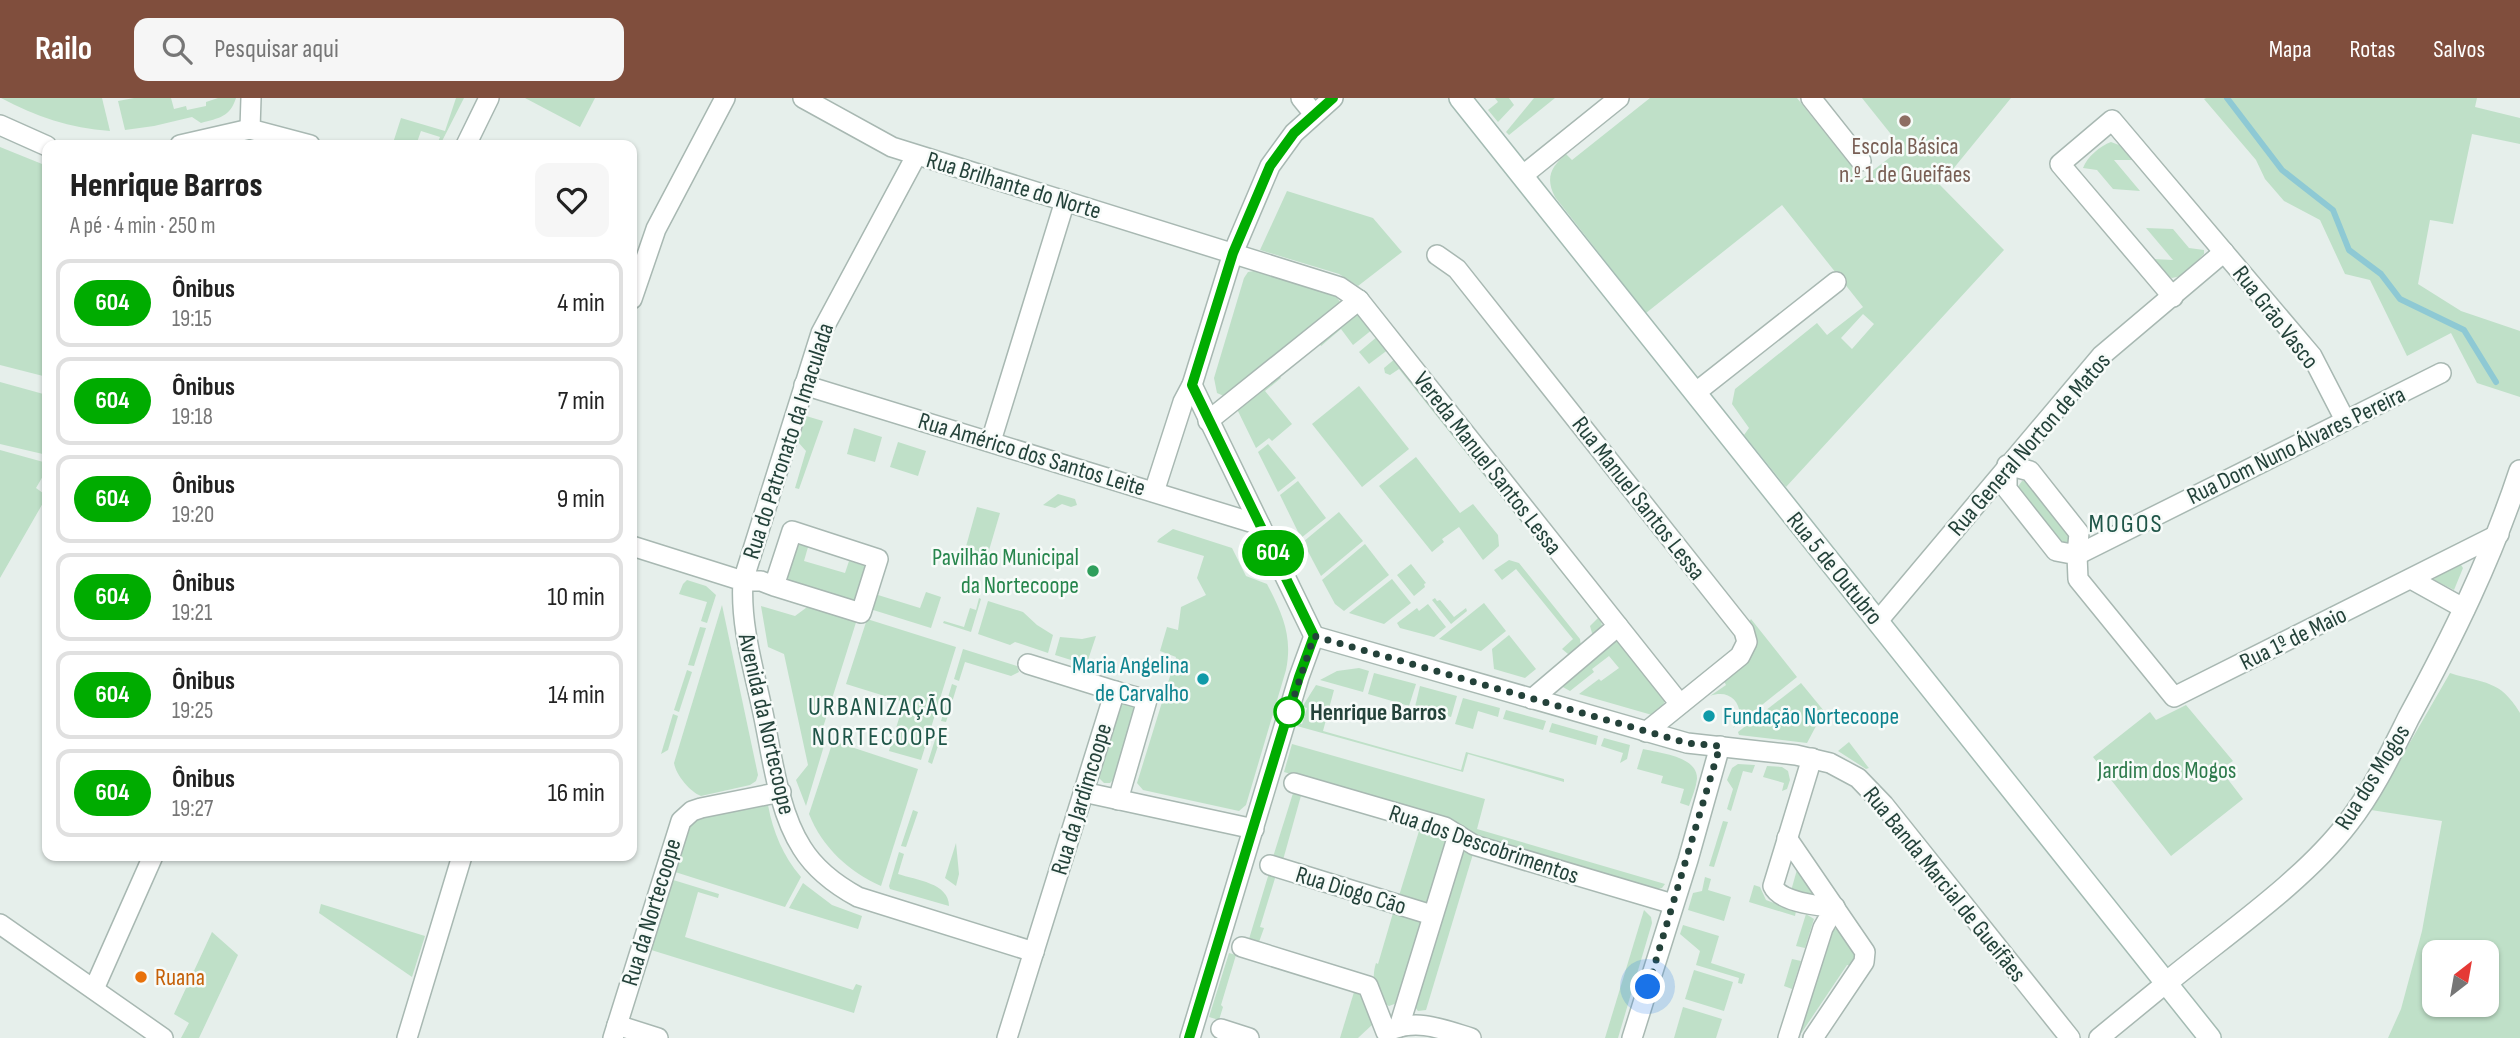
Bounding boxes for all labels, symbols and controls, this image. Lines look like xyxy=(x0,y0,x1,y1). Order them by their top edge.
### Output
search box xyxy=(134,18,624,81)
text: Railo xyxy=(35,29,92,69)
icon: search xyxy=(158,30,196,68)
text: Pesquisar aqui xyxy=(214,34,339,65)
text: Mapa xyxy=(2269,35,2312,64)
text: Rotas xyxy=(2350,35,2395,64)
text: Salvos xyxy=(2433,35,2485,64)
marker: Escola Básica n.º 1 de Gueifães xyxy=(1897,113,1913,129)
place label: Escola Básica n.º 1 de Gueifães xyxy=(1839,132,1971,189)
street label: Rua Brilhante do Norte xyxy=(923,145,1105,226)
button: heart xyxy=(535,163,609,237)
text: Henrique Barros xyxy=(70,166,263,206)
text: A pé · 4 min · 250 m xyxy=(70,212,216,240)
street label: Rua Grão Vasco xyxy=(2226,260,2325,375)
text: Ônibus xyxy=(172,274,235,305)
text: 604 xyxy=(96,288,129,317)
text: 4 min xyxy=(557,288,605,319)
text: 19:15 xyxy=(172,305,212,333)
street label: Rua do Patronato da Imaculada xyxy=(737,320,840,563)
street label: Rua General Norton de Matos xyxy=(1942,347,2117,542)
street label: Vereda Manuel Santos Lessa xyxy=(1407,366,1568,561)
text: Ônibus xyxy=(172,372,235,403)
street label: Rua Dom Nuno Álvares Pereira xyxy=(2182,380,2410,511)
text: 604 xyxy=(96,386,129,415)
text: 7 min xyxy=(558,386,605,417)
text: 19:18 xyxy=(172,403,213,431)
street label: Rua Américo dos Santos Leite xyxy=(915,406,1149,503)
street label: Rua Manuel Santos Lessa xyxy=(1566,411,1712,586)
text: Ônibus xyxy=(172,470,235,501)
text: 604 xyxy=(96,484,129,513)
text: 9 min xyxy=(557,484,605,515)
text: 19:20 xyxy=(172,501,214,529)
street label: Rua 5 de Outubro xyxy=(1780,506,1889,631)
district label: MOGOS xyxy=(2088,509,2164,540)
line badge: 604 xyxy=(1233,530,1313,576)
text: 604 xyxy=(1256,538,1290,567)
place label: Pavilhão Municipal da Nortecoope xyxy=(932,543,1079,600)
marker: Pavilhão Municipal da Nortecoope xyxy=(1085,563,1101,579)
text: Ônibus xyxy=(172,568,235,599)
text: 604 xyxy=(96,582,129,611)
text: 10 min xyxy=(548,582,605,613)
text: 19:21 xyxy=(172,599,212,627)
street label: Rua 1º de Maio xyxy=(2235,600,2351,677)
street label: Avenida da Nortecoope xyxy=(731,630,801,817)
place label: Maria Angelina de Carvalho xyxy=(1072,651,1189,708)
text: Ônibus xyxy=(172,666,235,697)
marker: Maria Angelina de Carvalho xyxy=(1195,671,1211,687)
text: 604 xyxy=(96,680,129,709)
text: 14 min xyxy=(548,680,605,711)
district label: URBANIZAÇÃO NORTECOOPE xyxy=(808,692,954,753)
text: 19:25 xyxy=(172,697,213,725)
marker: Henrique Barros xyxy=(1274,697,1304,727)
place label: Henrique Barros xyxy=(1310,698,1447,727)
place label: Fundação Nortecoope xyxy=(1723,702,1899,731)
marker: Fundação Nortecoope xyxy=(1701,708,1717,724)
street label: Rua dos Mogos xyxy=(2329,719,2416,835)
street label: Rua da Jardimcoope xyxy=(1045,720,1118,878)
park label: Jardim dos Mogos xyxy=(2097,756,2236,785)
text: Ônibus xyxy=(172,764,235,795)
text: 604 xyxy=(96,778,129,807)
text: 16 min xyxy=(548,778,605,809)
street label: Rua Banda Marcial de Gueifães xyxy=(1857,781,2032,988)
text: 19:27 xyxy=(172,795,213,823)
street label: Rua dos Descobrimentos xyxy=(1385,798,1582,891)
street label: Rua da Nortecoope xyxy=(615,835,688,989)
street label: Rua Diogo Cão xyxy=(1292,860,1410,921)
north arrow xyxy=(2422,940,2499,1017)
map controls xyxy=(2422,940,2499,1017)
place label: Ruana xyxy=(155,963,205,992)
marker: Ruana xyxy=(133,969,149,985)
your location xyxy=(1630,969,1665,1004)

